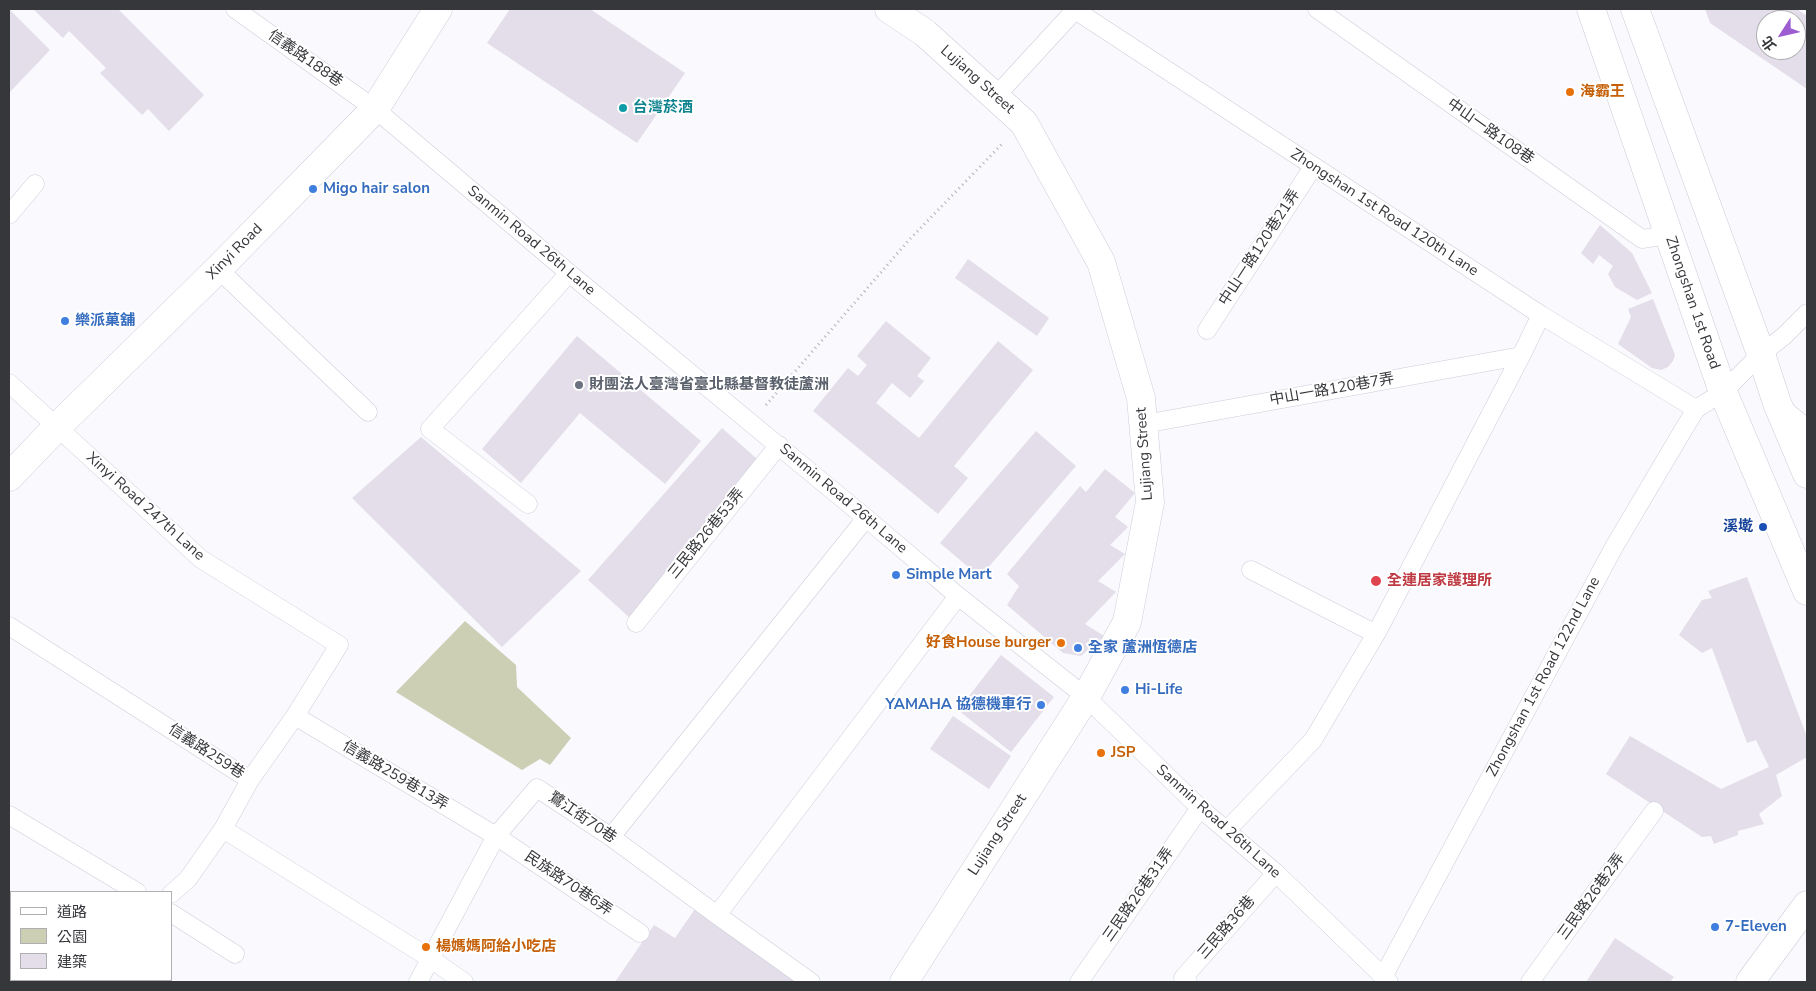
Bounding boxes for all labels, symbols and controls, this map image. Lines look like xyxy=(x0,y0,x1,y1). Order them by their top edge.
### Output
north arrow xyxy=(1756,10,1806,60)
street label: 信義路188巷 xyxy=(264,27,346,91)
text: 北 xyxy=(1757,32,1781,54)
street label: Lujiang Street xyxy=(936,42,1018,118)
place label: 海霸王 xyxy=(1580,83,1625,101)
marker: 海霸王 xyxy=(1564,86,1576,98)
street label: 中山一路108巷 xyxy=(1443,95,1537,169)
place label: 台灣菸酒 xyxy=(633,99,693,117)
marker: 台灣菸酒 xyxy=(617,102,629,114)
street label: Zhongshan 1st Road 120th Lane xyxy=(1287,145,1481,281)
place label: Migo hair salon xyxy=(323,180,430,198)
street label: Sanmin Road 26th Lane xyxy=(463,182,599,300)
marker: Migo hair salon xyxy=(307,183,319,195)
street label: 中山一路120巷21弄 xyxy=(1216,186,1304,310)
street label: Xinyi Road xyxy=(203,220,267,284)
street label: Zhongshan 1st Road xyxy=(1661,234,1723,372)
place label: 樂派菓舖 xyxy=(75,312,135,330)
marker: 樂派菓舖 xyxy=(59,315,71,327)
street label: 中山一路120巷7弄 xyxy=(1268,370,1396,410)
place label: 財團法人臺灣省臺北縣基督教徒蘆洲 xyxy=(589,376,829,394)
marker: 財團法人臺灣省臺北縣基督教徒蘆洲 xyxy=(573,379,585,391)
street label: Lujiang Street xyxy=(1133,407,1157,501)
street label: Sanmin Road 26th Lane xyxy=(775,440,911,558)
street label: Xinyi Road 247th Lane xyxy=(82,449,208,565)
street label: 三民路26巷53弄 xyxy=(665,485,749,583)
place label: 溪墘 xyxy=(1723,518,1753,536)
marker: 溪墘 xyxy=(1757,521,1769,533)
place label: Simple Mart xyxy=(906,566,992,584)
marker: Simple Mart xyxy=(890,569,902,581)
place label: 全連居家護理所 xyxy=(1387,572,1492,590)
marker: 全連居家護理所 xyxy=(1369,574,1383,588)
street label: Zhongshan 1st Road 122nd Lane xyxy=(1484,574,1604,780)
place label: 好食House burger xyxy=(926,634,1051,652)
marker: 好食House burger xyxy=(1055,637,1067,649)
place label: 全家 蘆洲恆德店 xyxy=(1088,639,1197,657)
marker: 全家 蘆洲恆德店 xyxy=(1072,642,1084,654)
place label: Hi-Life xyxy=(1135,681,1183,699)
marker: Hi-Life xyxy=(1119,684,1131,696)
place label: YAMAHA 協德機車行 xyxy=(886,696,1031,714)
marker: YAMAHA 協德機車行 xyxy=(1035,699,1047,711)
street label: 信義路259巷 xyxy=(165,721,247,783)
street label: 信義路259巷13弄 xyxy=(339,737,451,815)
place label: JSP xyxy=(1111,744,1136,762)
marker: JSP xyxy=(1095,747,1107,759)
street label: Sanmin Road 26th Lane xyxy=(1152,761,1284,883)
street label: 鷺江街70巷 xyxy=(545,789,619,847)
street label: Lujiang Street xyxy=(965,791,1031,879)
street label: 三民路26巷31弄 xyxy=(1100,844,1178,946)
street label: 民族路70巷6弄 xyxy=(521,848,615,920)
street label: 三民路26巷2弄 xyxy=(1555,850,1629,944)
legend xyxy=(10,891,172,981)
street label: 三民路36巷 xyxy=(1195,893,1259,963)
text: 道路 xyxy=(57,902,87,922)
place label: 7-Eleven xyxy=(1725,918,1787,936)
marker: 7-Eleven xyxy=(1709,921,1721,933)
text: 公園 xyxy=(57,927,87,947)
place label: 楊媽媽阿給小吃店 xyxy=(436,938,556,956)
marker: 楊媽媽阿給小吃店 xyxy=(420,941,432,953)
text: 建築 xyxy=(57,952,87,972)

